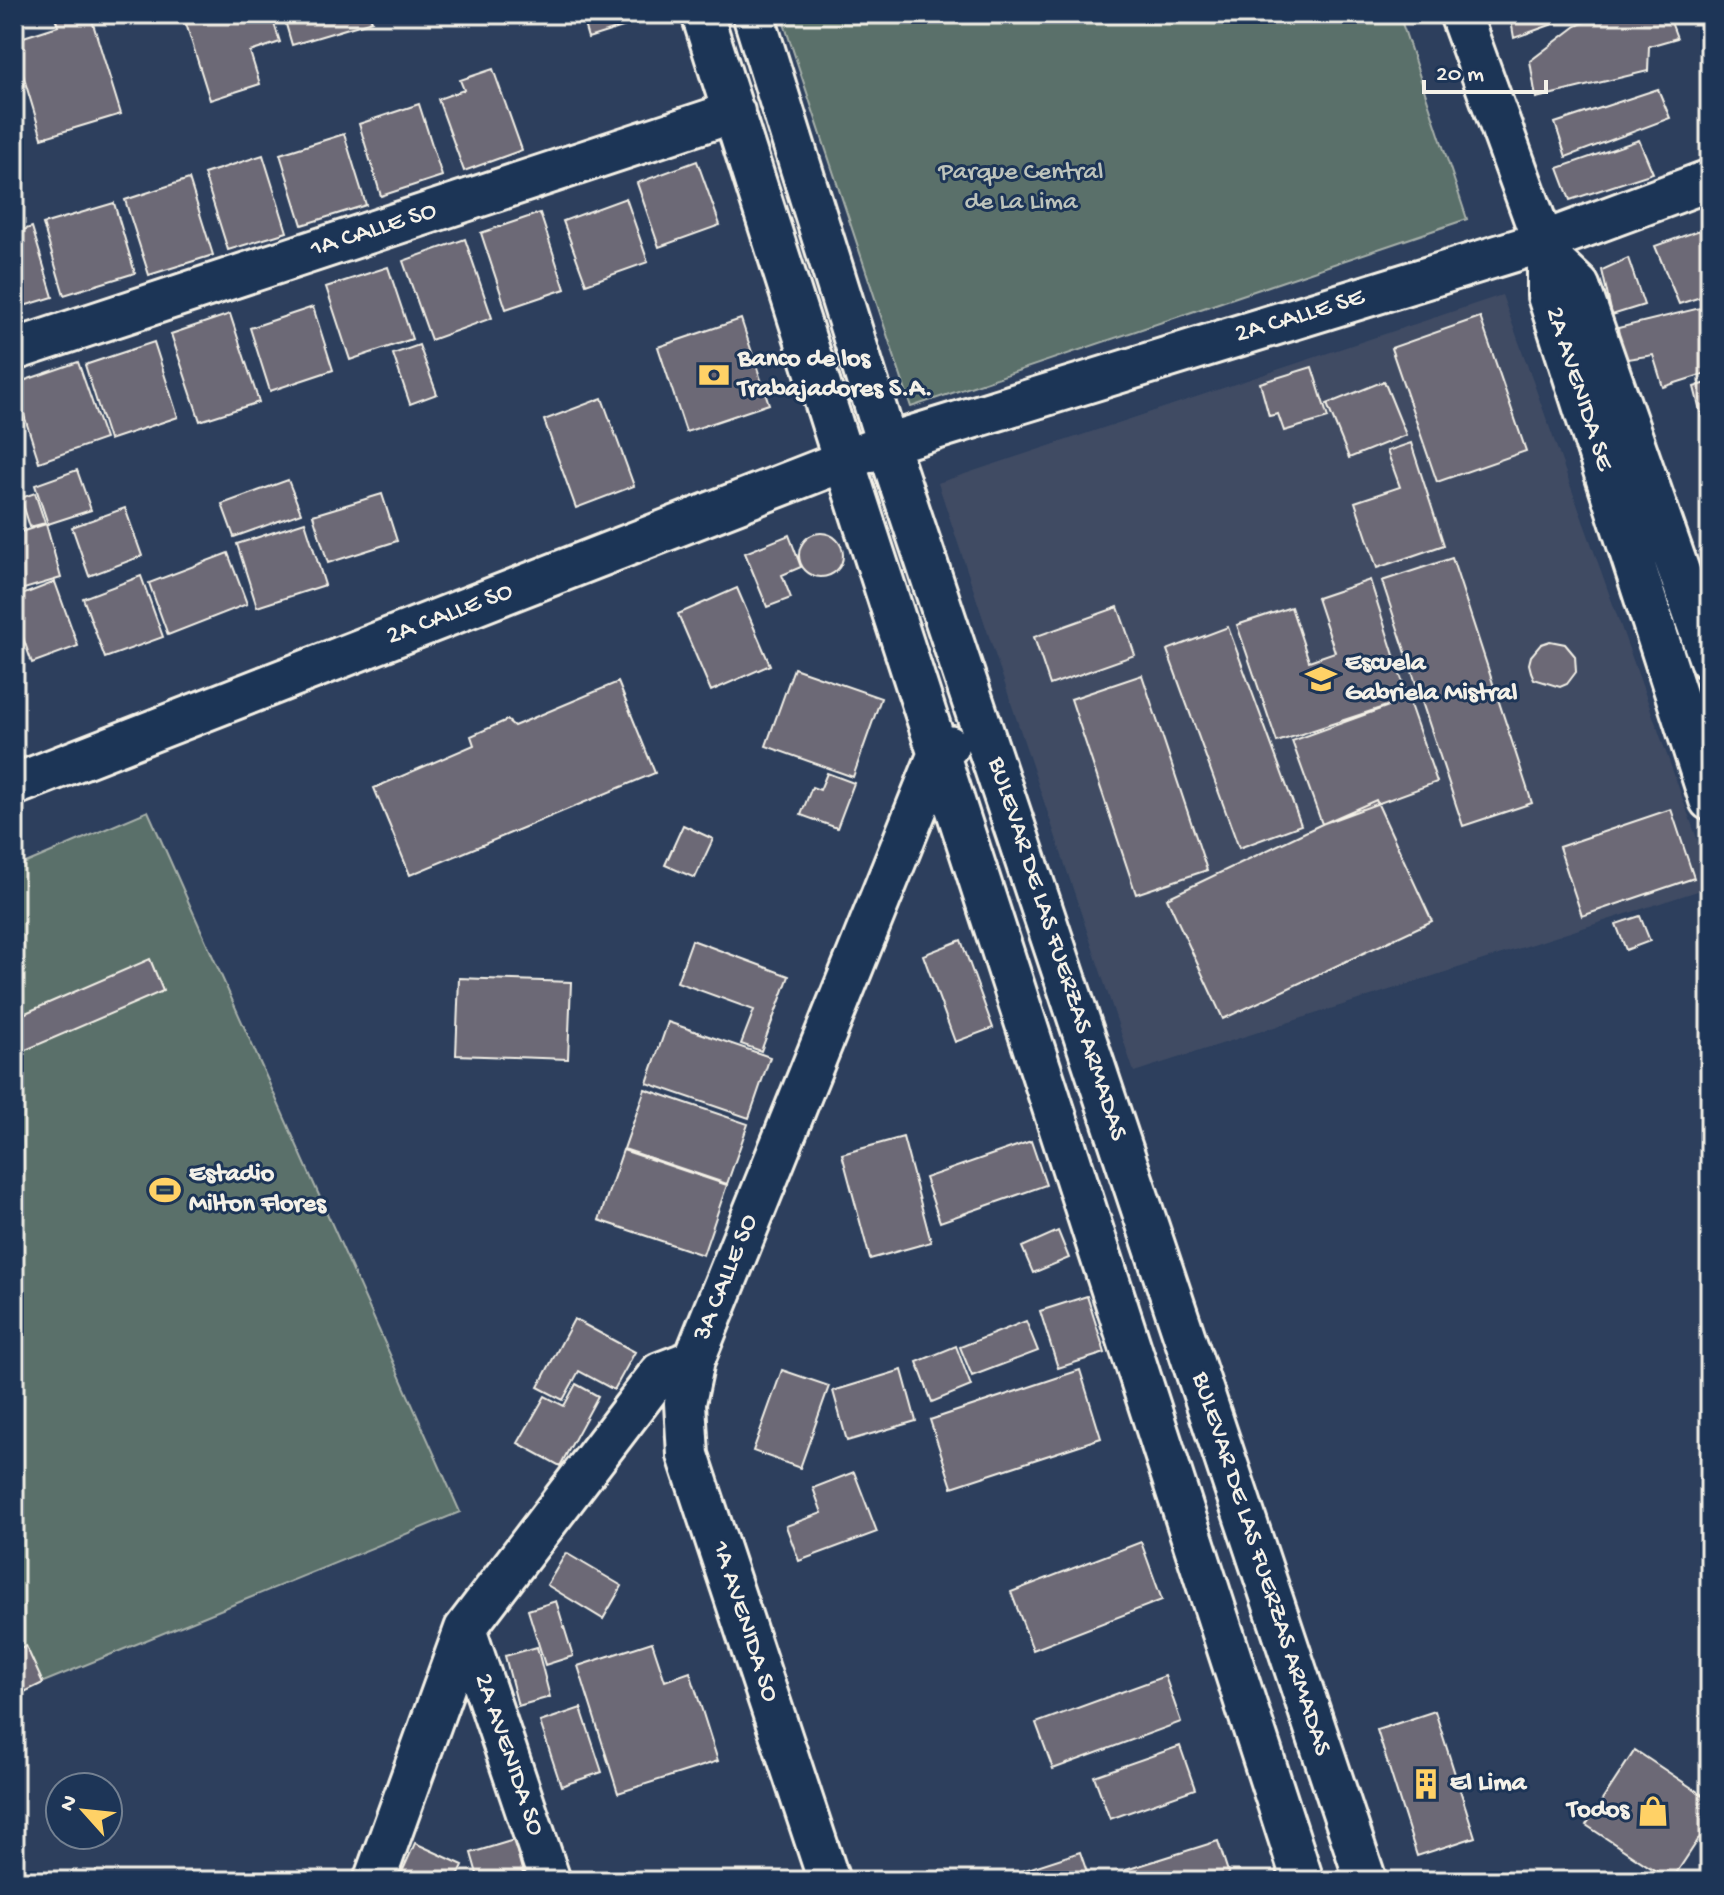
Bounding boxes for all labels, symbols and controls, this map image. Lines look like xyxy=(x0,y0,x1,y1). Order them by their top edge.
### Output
scale bar xyxy=(1424,44,1546,94)
text: 20 m xyxy=(1436,61,1484,90)
park label: Parque Central de La Lima xyxy=(937,158,1104,219)
street label: 1A CALLE SO xyxy=(306,196,441,266)
street label: 2A CALLE SE xyxy=(1232,282,1369,351)
street label: 2A AVENIDA SE xyxy=(1537,303,1619,475)
place label: Banco de los Trabajadores S.A. xyxy=(736,345,933,406)
bank icon: Banco de los Trabajadores S.A. xyxy=(697,358,731,392)
street label: 2A CALLE SO xyxy=(382,577,518,653)
place label: Escuela Gabriela Mistral xyxy=(1345,649,1518,710)
school or university icon: Escuela Gabriela Mistral xyxy=(1304,662,1338,696)
street label: BULEVAR DE LAS FUERZAS ARMADAS xyxy=(979,752,1133,1145)
place label: Estadio Milton Flores xyxy=(189,1160,327,1221)
sports icon: Estadio Milton Flores xyxy=(148,1173,182,1207)
street label: 3A CALLE SO xyxy=(687,1210,767,1347)
street label: BULEVAR DE LAS FUERZAS ARMADAS xyxy=(1183,1367,1337,1760)
street label: 1A AVENIDA SO xyxy=(703,1537,785,1707)
street label: 2A AVENIDA SO xyxy=(466,1670,550,1841)
building icon: El Lima xyxy=(1409,1767,1443,1801)
place label: El Lima xyxy=(1450,1769,1528,1800)
north arrow xyxy=(44,1771,124,1851)
text: N xyxy=(55,1791,85,1816)
shop icon: Todos xyxy=(1636,1794,1670,1828)
place label: Todos xyxy=(1565,1796,1630,1827)

